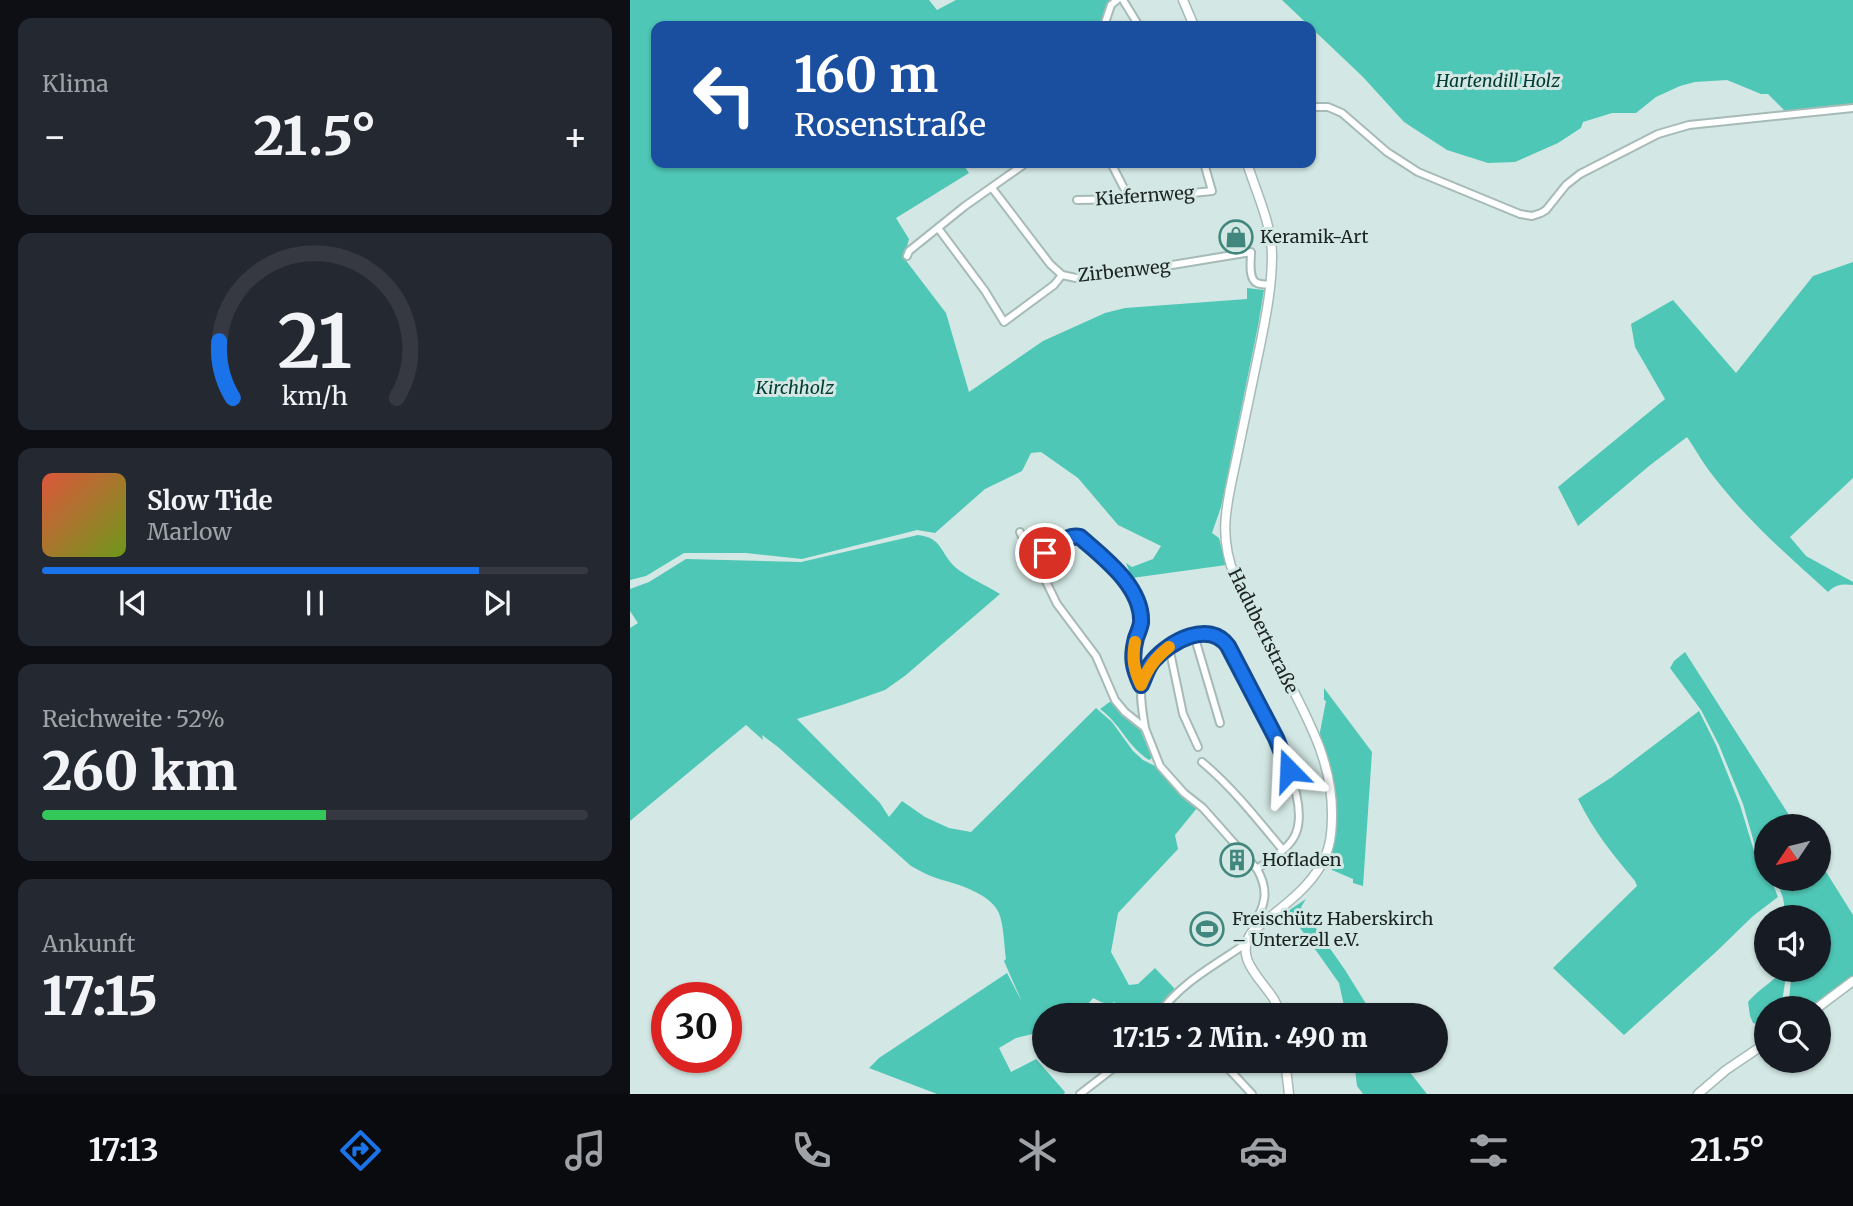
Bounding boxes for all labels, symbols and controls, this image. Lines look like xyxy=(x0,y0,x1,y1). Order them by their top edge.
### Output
text: 160 m xyxy=(794,44,938,105)
icon: left xyxy=(679,49,770,140)
text: Klima xyxy=(42,69,109,98)
park label: Hartendill Holz xyxy=(1435,69,1561,92)
text: 21.5° xyxy=(254,104,376,169)
text: Rosenstraße xyxy=(794,105,986,145)
text: − xyxy=(42,113,67,160)
text: + xyxy=(563,113,588,160)
street label: Kiefernweg xyxy=(1095,181,1195,210)
shop icon: Keramik-Art xyxy=(1217,218,1255,256)
place label: Keramik-Art xyxy=(1260,225,1369,248)
street label: Zirbenweg xyxy=(1077,254,1171,287)
text: 21 xyxy=(278,296,352,388)
park label: Kirchholz xyxy=(755,376,835,399)
text: km/h xyxy=(282,380,348,412)
text: Slow Tide xyxy=(147,484,273,517)
text: Marlow xyxy=(147,517,232,546)
pin xyxy=(1015,523,1075,583)
icon: arrive xyxy=(1026,534,1064,572)
street label: Hadubertstraße xyxy=(1223,564,1304,697)
icon: previous xyxy=(114,584,152,622)
icon: pause xyxy=(296,584,334,622)
icon: next xyxy=(478,584,516,622)
text: Reichweite · 52% xyxy=(42,704,225,733)
position arrow xyxy=(1252,733,1326,807)
text: 260 km xyxy=(42,739,237,804)
north arrow xyxy=(1754,814,1830,891)
map controls xyxy=(1754,814,1831,1073)
building icon: Hofladen xyxy=(1218,841,1256,879)
place label: Hofladen xyxy=(1262,848,1342,871)
button: sound xyxy=(1754,905,1831,982)
place label: Freischütz Haberskirch – Unterzell e.V. xyxy=(1232,907,1433,951)
sports icon: Freischütz Haberskirch – Unterzell e.V. xyxy=(1188,910,1226,948)
text: Ankunft xyxy=(42,929,135,958)
text: 17:15 xyxy=(42,964,158,1029)
speed limit sign: 30 xyxy=(651,982,742,1073)
button: search xyxy=(1754,996,1831,1073)
text: 17:15 · 2 Min. · 490 m xyxy=(1112,1021,1368,1054)
icon: directions xyxy=(336,1126,385,1175)
icon: music xyxy=(561,1126,610,1175)
icon: phone xyxy=(787,1126,836,1175)
icon: climate xyxy=(1013,1126,1062,1175)
icon: car xyxy=(1239,1126,1288,1175)
icon: filters xyxy=(1464,1126,1513,1175)
text: 17:13 xyxy=(88,1130,159,1170)
text: 21.5° xyxy=(1690,1130,1765,1170)

